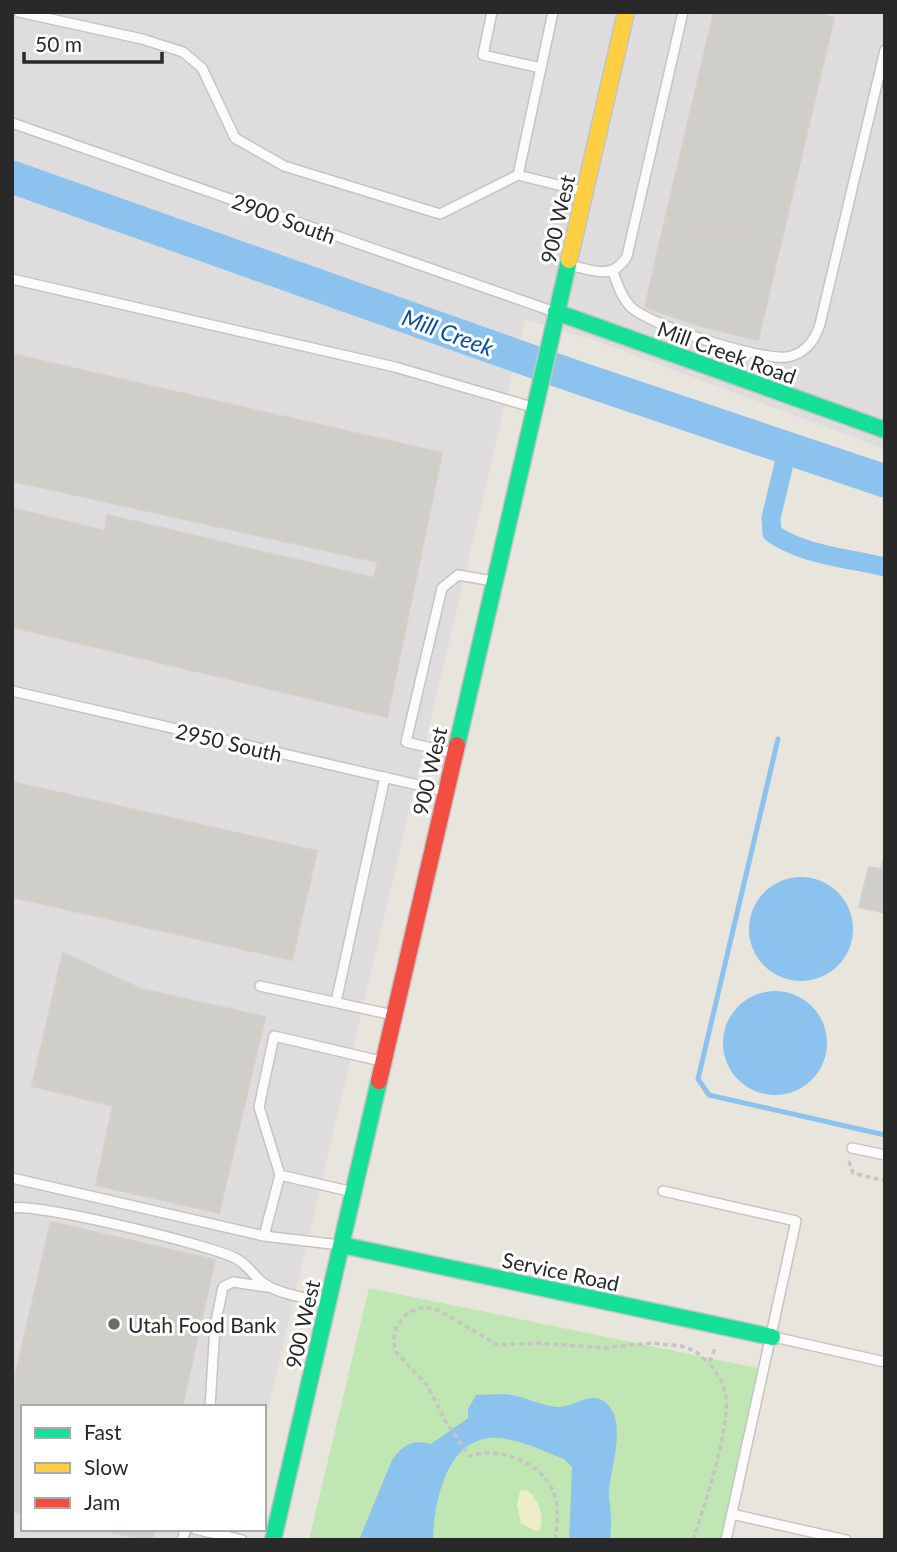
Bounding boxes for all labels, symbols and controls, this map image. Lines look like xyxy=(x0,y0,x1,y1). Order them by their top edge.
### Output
scale bar xyxy=(24,21,163,65)
text: 50 m xyxy=(35,31,82,56)
street label: 900 West xyxy=(535,172,579,266)
street label: 2900 South xyxy=(229,188,339,248)
water label: Mill Creek xyxy=(398,303,499,362)
street label: Mill Creek Road xyxy=(654,315,800,389)
street label: 2950 South xyxy=(173,718,285,766)
street label: 900 West xyxy=(407,724,451,818)
street label: Service Road xyxy=(500,1246,622,1296)
street label: 900 West xyxy=(280,1277,324,1371)
place label: Utah Food Bank xyxy=(128,1312,277,1337)
marker: Utah Food Bank xyxy=(106,1316,122,1332)
legend xyxy=(21,1405,266,1531)
text: Fast xyxy=(84,1419,122,1444)
text: Slow xyxy=(84,1454,129,1479)
text: Jam xyxy=(84,1489,120,1514)

